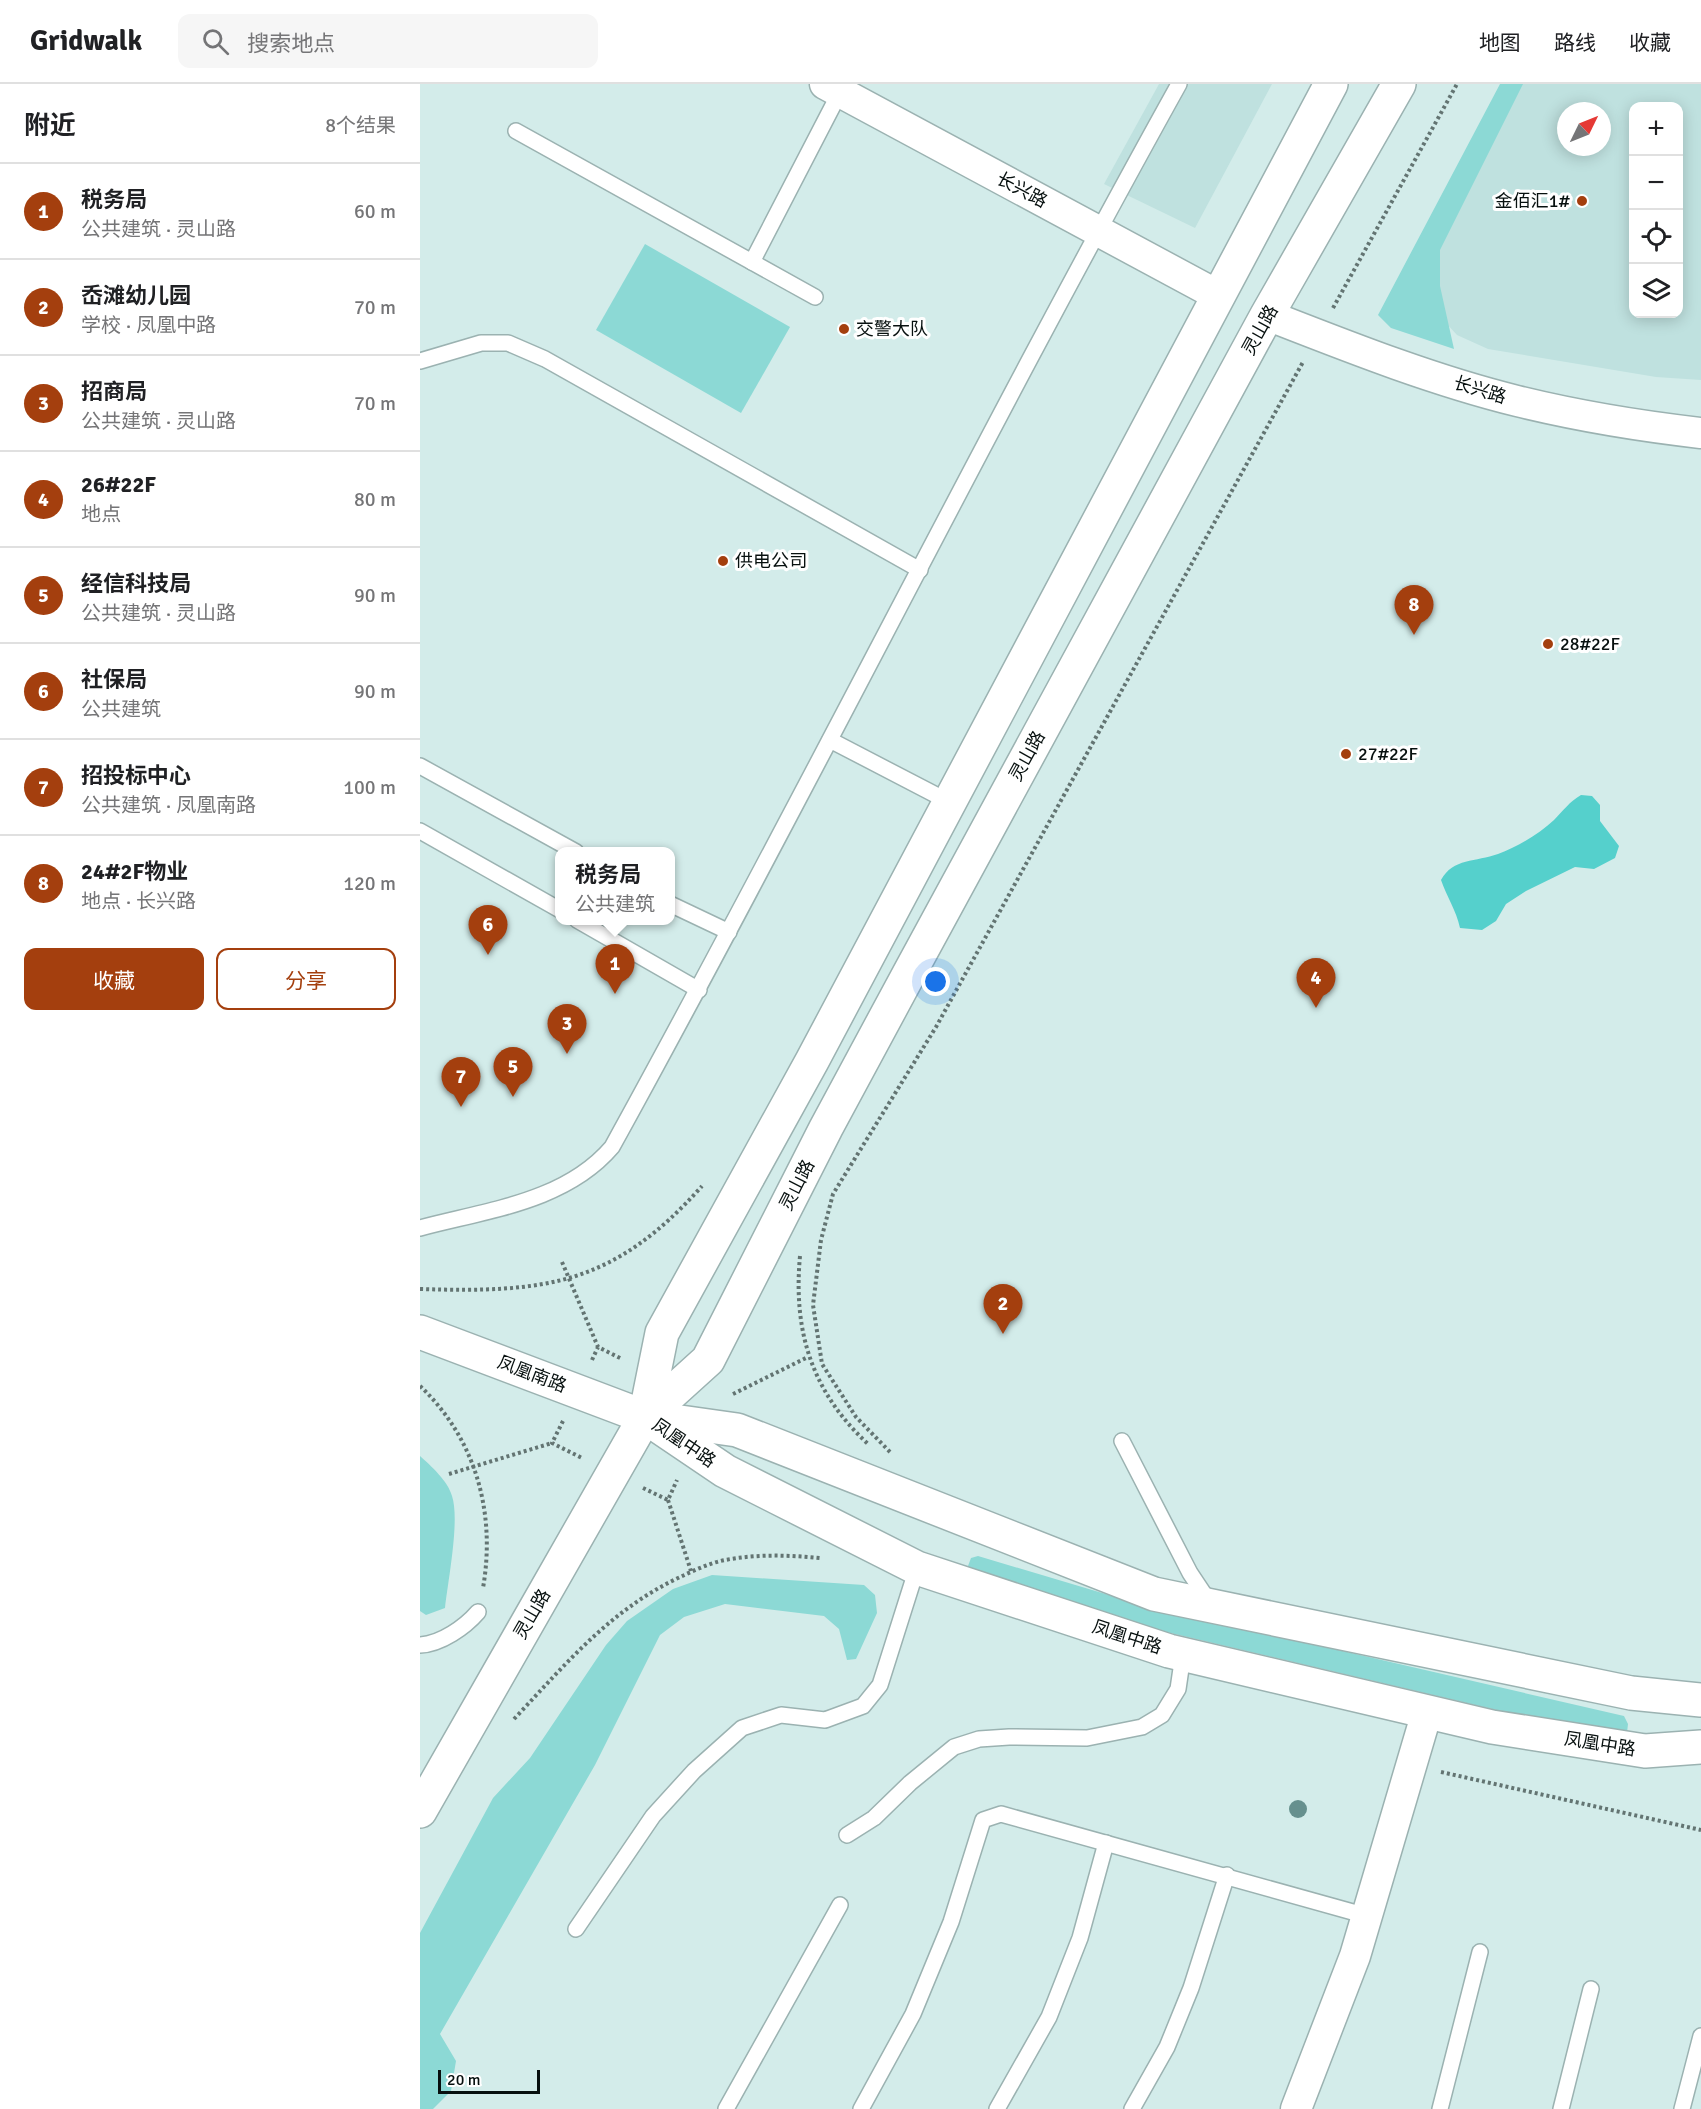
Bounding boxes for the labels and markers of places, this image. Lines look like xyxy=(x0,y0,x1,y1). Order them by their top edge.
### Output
place label: 金佰汇1# xyxy=(1495,190,1570,212)
marker: 金佰汇1# xyxy=(1575,194,1589,208)
place label: 交警大队 xyxy=(856,318,928,340)
marker: 交警大队 xyxy=(837,322,851,336)
place label: 供电公司 xyxy=(735,550,807,572)
marker: 供电公司 xyxy=(716,554,730,568)
pin: 8 xyxy=(1394,586,1434,635)
place label: 28#22F xyxy=(1560,633,1620,655)
marker: 28#22F xyxy=(1541,637,1555,651)
place label: 27#22F xyxy=(1358,743,1418,765)
marker: 27#22F xyxy=(1339,747,1353,761)
pin: 6 xyxy=(468,906,508,955)
pin: 1 xyxy=(596,944,634,994)
pin: 4 xyxy=(1296,958,1336,1008)
pin: 3 xyxy=(548,1004,586,1054)
pin: 5 xyxy=(494,1048,532,1097)
pin: 7 xyxy=(442,1058,480,1107)
pin: 2 xyxy=(984,1284,1022,1334)

